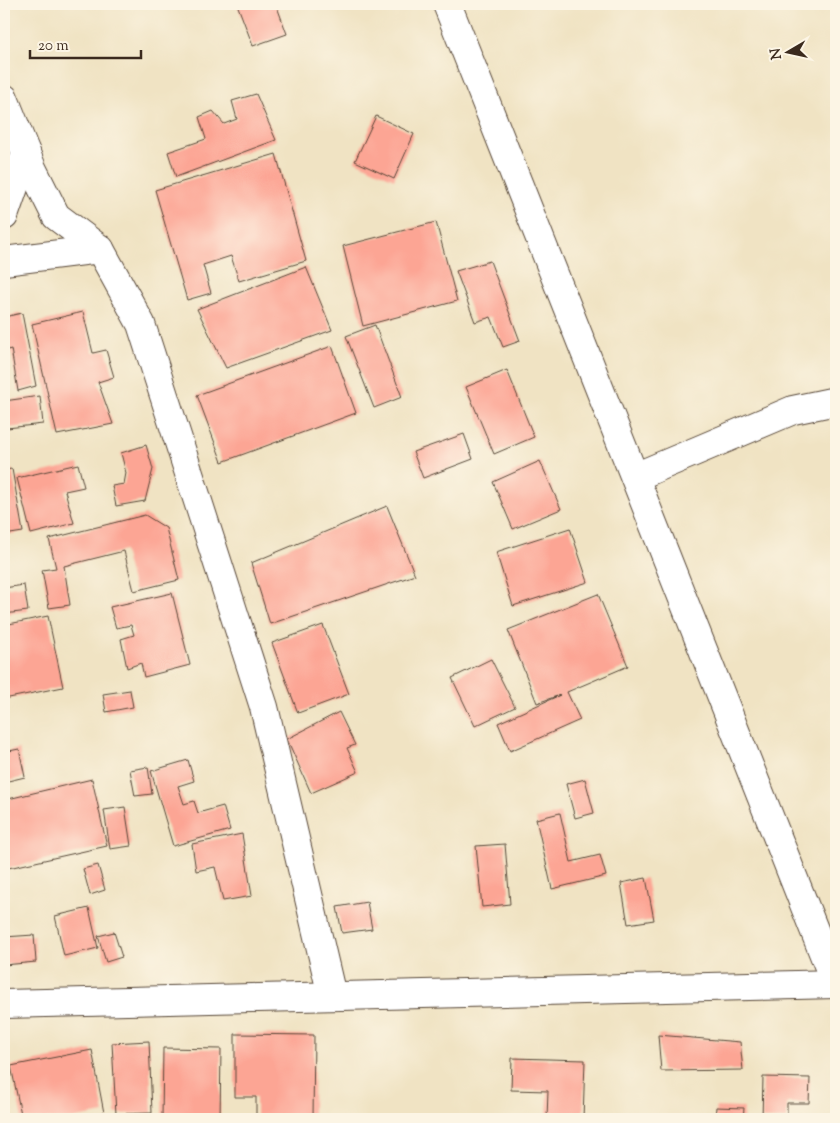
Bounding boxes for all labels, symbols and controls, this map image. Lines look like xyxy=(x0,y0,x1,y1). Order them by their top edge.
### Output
scale bar xyxy=(30,28,141,60)
north arrow xyxy=(762,28,812,78)
text: 20 m xyxy=(38,36,69,57)
text: N xyxy=(766,47,788,61)

